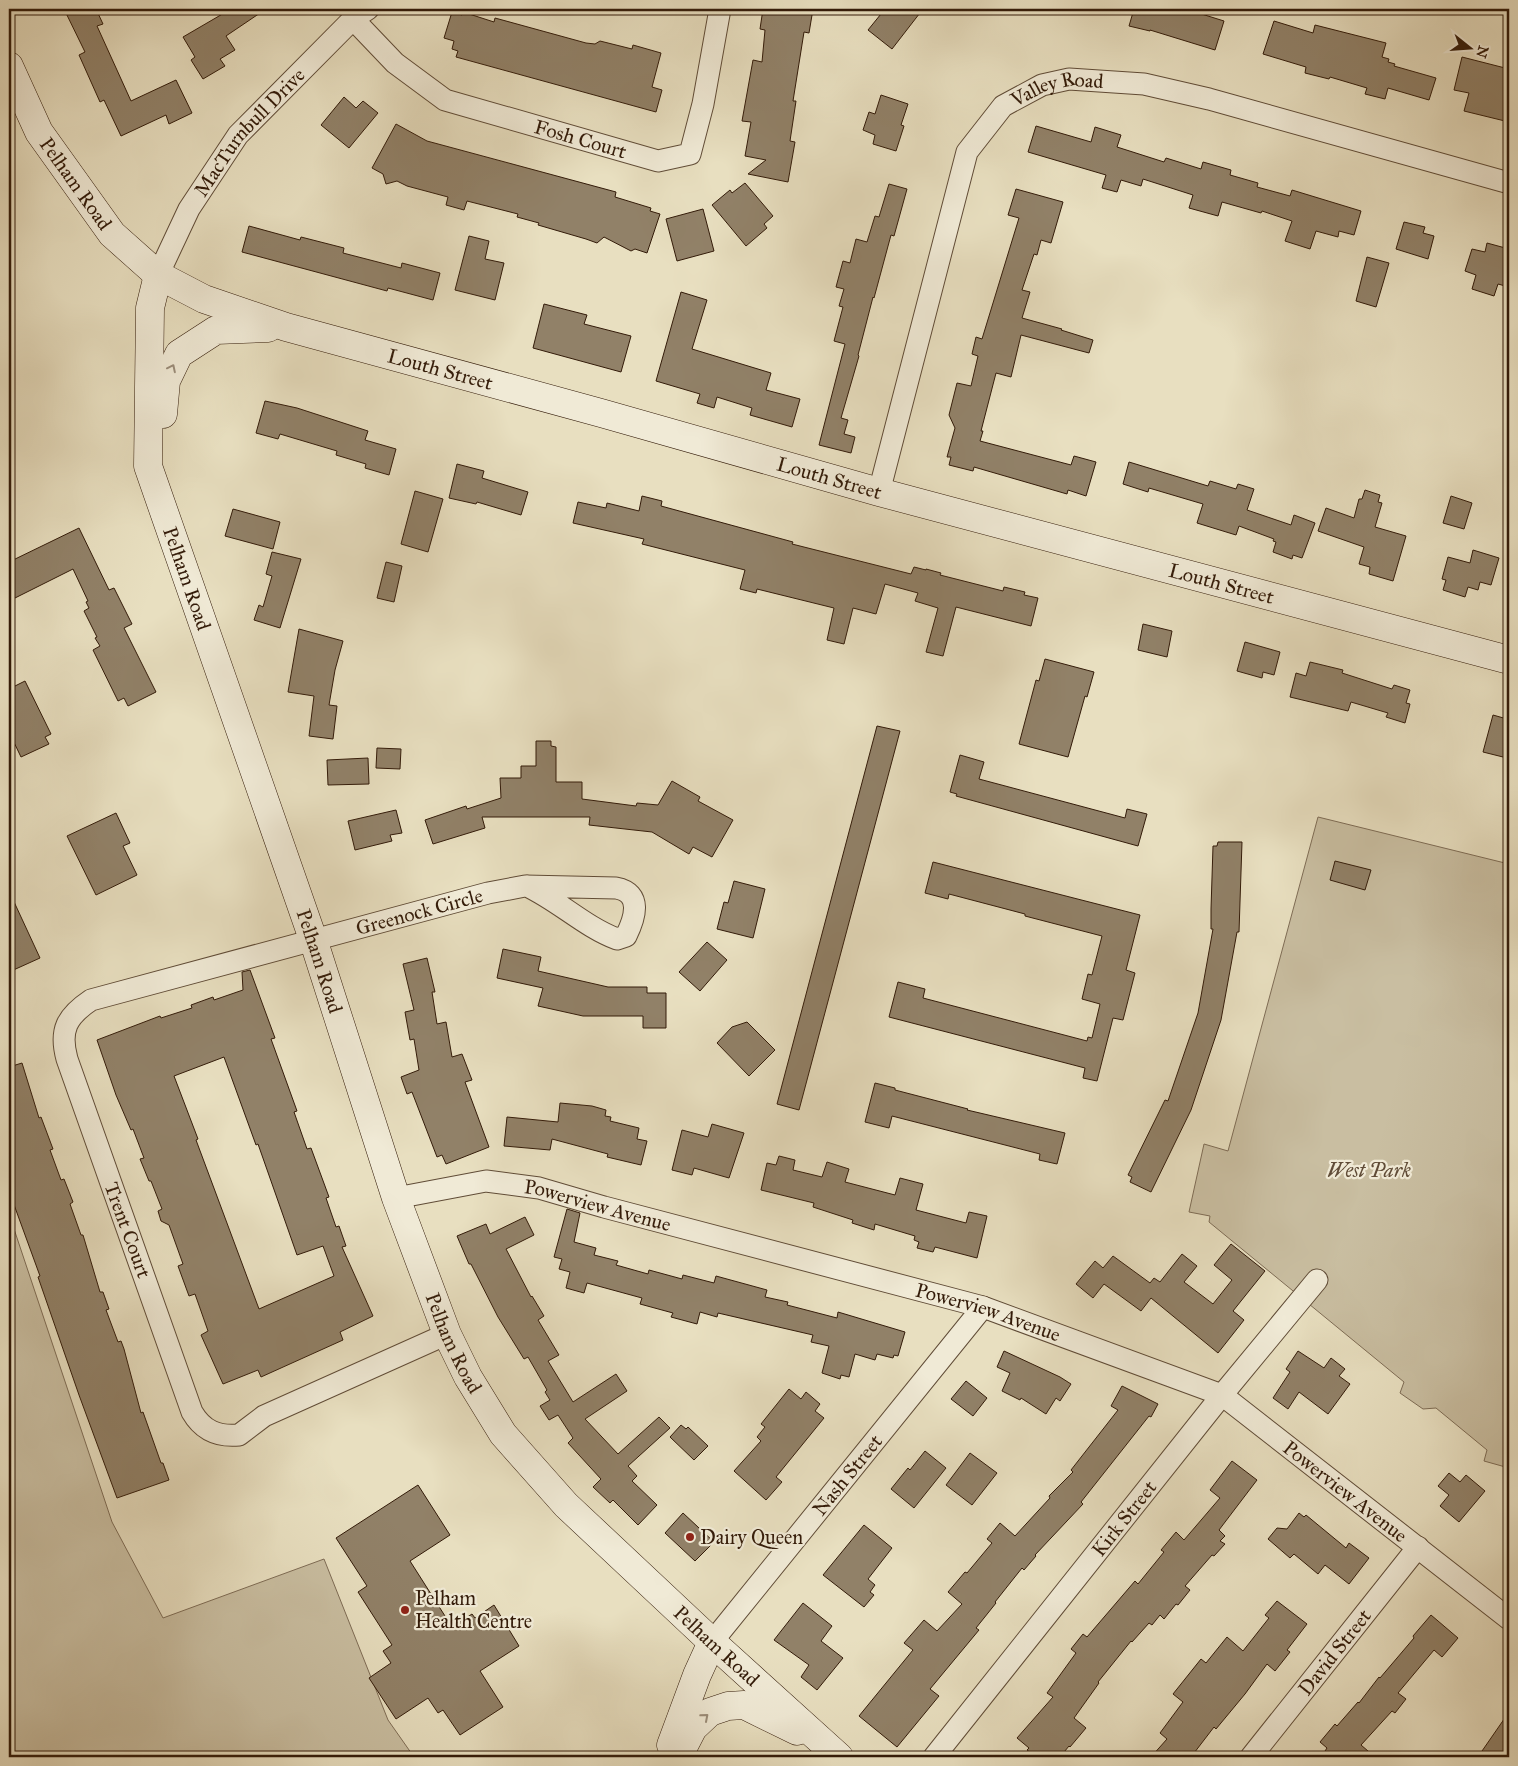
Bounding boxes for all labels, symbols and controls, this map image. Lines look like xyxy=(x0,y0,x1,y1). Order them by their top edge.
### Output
north arrow xyxy=(1446,22,1496,72)
text: N xyxy=(1472,43,1492,60)
street label: MacTurnbull Drive xyxy=(189,63,310,201)
street label: Valley Road xyxy=(1005,66,1104,112)
street label: Fosh Court xyxy=(532,114,629,163)
street label: Pelham Road xyxy=(35,133,117,235)
street label: Louth Street xyxy=(385,343,496,395)
one-way arrow xyxy=(166,364,176,373)
street label: Louth Street xyxy=(774,452,885,504)
street label: Pelham Road xyxy=(158,523,216,633)
street label: Louth Street xyxy=(1166,558,1277,609)
street label: Greenock Circle xyxy=(353,883,485,940)
street label: Pelham Road xyxy=(291,906,348,1016)
park label: West Park xyxy=(1327,1158,1411,1182)
street label: Powerview Avenue xyxy=(523,1174,674,1236)
street label: Trent Court xyxy=(100,1179,156,1281)
street label: Powerview Avenue xyxy=(913,1278,1064,1347)
street label: Pelham Road xyxy=(421,1289,487,1398)
street label: Nash Street xyxy=(807,1429,887,1520)
street label: Powerview Avenue xyxy=(1278,1435,1412,1547)
street label: Kirk Street xyxy=(1086,1475,1161,1561)
place label: Dairy Queen xyxy=(700,1525,803,1549)
marker: Dairy Queen xyxy=(684,1531,696,1543)
place label: Pelham Health Centre xyxy=(415,1586,532,1633)
street label: Pelham Road xyxy=(669,1600,765,1691)
marker: Pelham Health Centre xyxy=(399,1604,411,1616)
street label: David Street xyxy=(1293,1604,1376,1700)
one-way arrow xyxy=(699,1714,708,1723)

